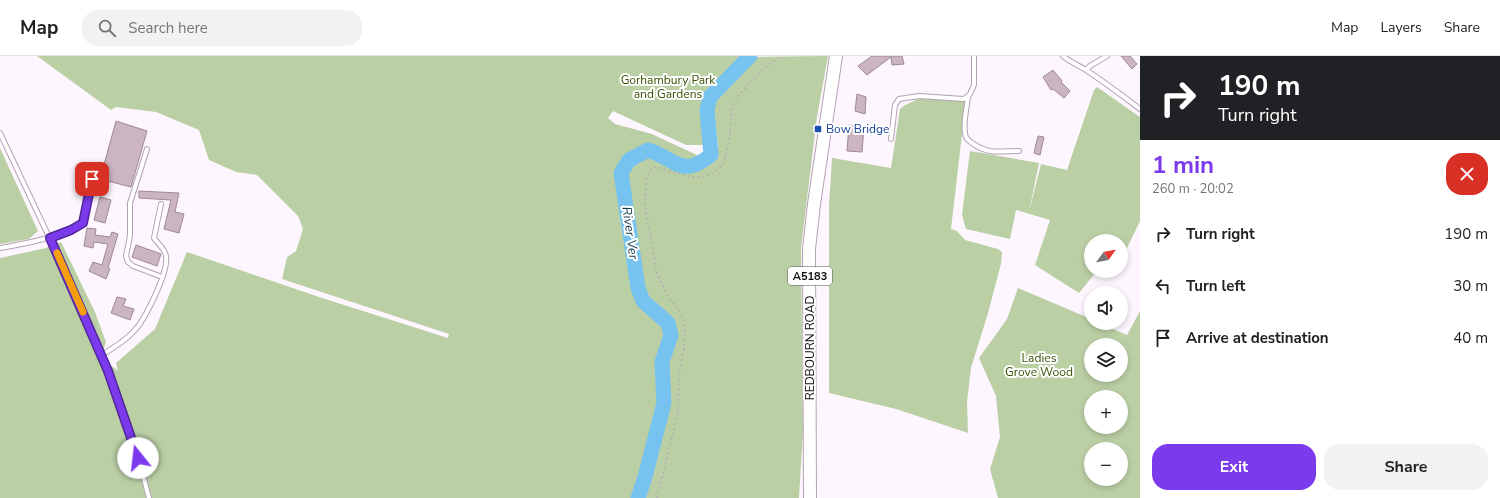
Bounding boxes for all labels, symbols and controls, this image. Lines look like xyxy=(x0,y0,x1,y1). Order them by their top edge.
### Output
search box xyxy=(82,10,362,46)
text: Map xyxy=(20,15,58,41)
icon: search xyxy=(96,17,118,39)
text: Search here xyxy=(128,18,208,38)
text: Map xyxy=(1331,18,1358,37)
text: Layers xyxy=(1380,18,1422,37)
text: Share xyxy=(1444,18,1480,37)
text: 190 m xyxy=(1218,67,1301,105)
park label: Gorhambury Park and Gardens xyxy=(621,72,716,102)
icon: right xyxy=(1152,72,1204,124)
text: Turn right xyxy=(1218,103,1297,127)
place label: Bow Bridge xyxy=(826,121,889,137)
marker: Bow Bridge xyxy=(813,124,823,134)
text: 1 min xyxy=(1152,149,1214,181)
button: close xyxy=(1446,153,1488,195)
pin xyxy=(75,162,109,196)
icon: arrive xyxy=(81,168,103,190)
text: 260 m · 20:02 xyxy=(1152,180,1234,198)
water label: River Ver xyxy=(617,206,643,261)
icon: right xyxy=(1152,223,1174,245)
text: Turn right xyxy=(1186,224,1255,244)
text: 190 m xyxy=(1444,224,1488,244)
north arrow xyxy=(1084,234,1128,278)
map controls xyxy=(1084,234,1128,486)
road number: A5183 xyxy=(788,267,832,285)
icon: left xyxy=(1152,275,1174,297)
text: Turn left xyxy=(1186,276,1245,296)
text: 30 m xyxy=(1453,276,1488,296)
button: sound xyxy=(1084,286,1128,330)
street label: REDBOURN ROAD xyxy=(802,296,818,400)
icon: arrive xyxy=(1152,327,1174,349)
text: Arrive at destination xyxy=(1186,328,1329,348)
text: 40 m xyxy=(1453,328,1488,348)
button: layers xyxy=(1084,338,1128,382)
park label: Ladies Grove Wood xyxy=(1005,350,1073,380)
button: + xyxy=(1084,390,1128,434)
position arrow xyxy=(117,437,159,479)
button: − xyxy=(1084,442,1128,486)
button: Exit xyxy=(1152,444,1316,490)
button: Share xyxy=(1324,444,1488,490)

